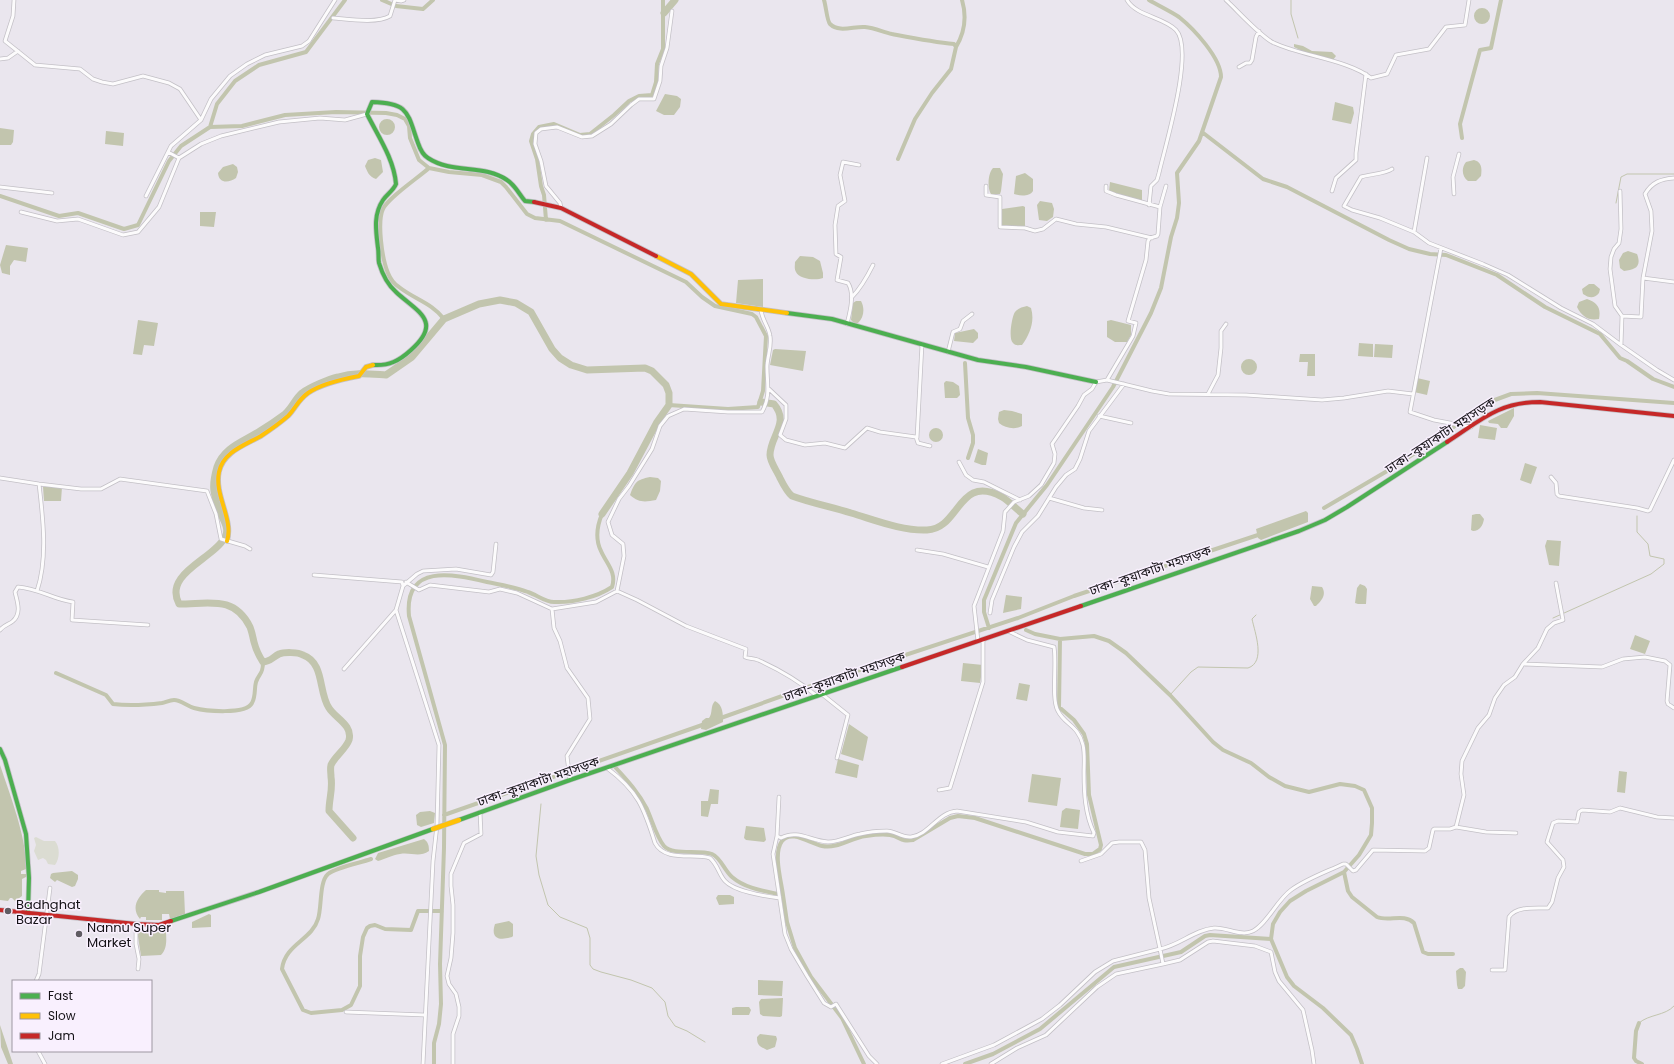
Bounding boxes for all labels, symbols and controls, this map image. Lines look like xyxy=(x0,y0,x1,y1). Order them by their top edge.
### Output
street label: ঢাকা-কুয়াকাটা মহাসড়ক xyxy=(1381,392,1500,479)
street label: ঢাকা-কুয়াকাটা মহাসড়ক xyxy=(1086,540,1214,601)
street label: ঢাকা-কুয়াকাটা মহাসড়ক xyxy=(780,646,908,707)
street label: ঢাকা-কুয়াকাটা মহাসড়ক xyxy=(474,751,602,812)
place label: Badhghat Bazar xyxy=(16,895,81,929)
marker: Badhghat Bazar xyxy=(3,906,13,916)
place label: Nannu Super Market xyxy=(87,918,171,952)
marker: Nannu Super Market xyxy=(74,929,84,939)
legend xyxy=(12,980,152,1052)
text: Fast xyxy=(48,987,73,1004)
text: Slow xyxy=(48,1007,76,1024)
text: Jam xyxy=(48,1027,75,1044)

